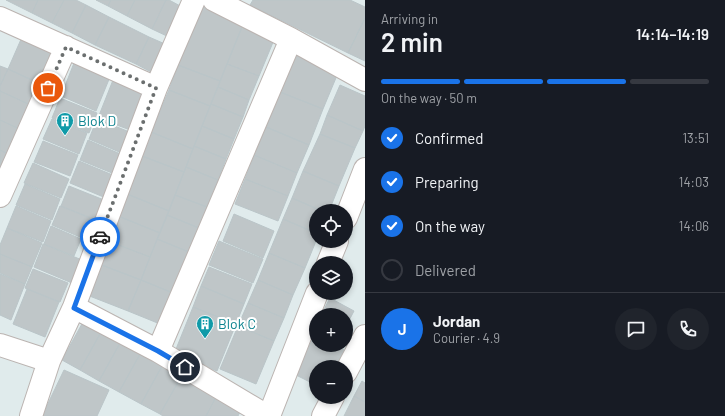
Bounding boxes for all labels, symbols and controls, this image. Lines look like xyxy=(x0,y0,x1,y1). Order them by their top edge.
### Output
text: Arriving in xyxy=(381,11,438,27)
text: 14:14–14:19 xyxy=(636,25,709,43)
text: 2 min xyxy=(381,26,443,57)
pin xyxy=(31,71,65,105)
icon: bag xyxy=(37,77,59,99)
text: On the way · 50 m xyxy=(381,90,477,106)
building icon: Blok D xyxy=(55,111,75,136)
place label: Blok D xyxy=(78,112,116,129)
icon: check xyxy=(381,127,403,149)
text: Confirmed xyxy=(415,129,483,147)
text: 13:51 xyxy=(682,130,709,146)
icon: check xyxy=(381,171,403,193)
text: Preparing xyxy=(415,173,479,191)
text: 14:03 xyxy=(679,174,709,190)
map controls xyxy=(309,204,353,404)
button: locate xyxy=(309,204,353,248)
icon: check xyxy=(381,215,403,237)
courier xyxy=(80,217,120,257)
text: On the way xyxy=(415,217,485,235)
text: 14:06 xyxy=(679,218,709,234)
icon: car xyxy=(89,226,111,248)
button: layers xyxy=(309,256,353,300)
text: Delivered xyxy=(415,261,476,279)
button: + xyxy=(309,308,353,352)
button: chat xyxy=(615,308,657,350)
button: phone xyxy=(667,308,709,350)
text: Jordan xyxy=(433,312,480,330)
building icon: Blok C xyxy=(195,314,215,339)
place label: Blok C xyxy=(218,315,256,332)
text: J xyxy=(398,320,406,338)
text: Courier · 4.9 xyxy=(433,330,500,346)
pin xyxy=(168,350,202,384)
icon: home xyxy=(174,356,196,378)
button: − xyxy=(309,360,353,404)

